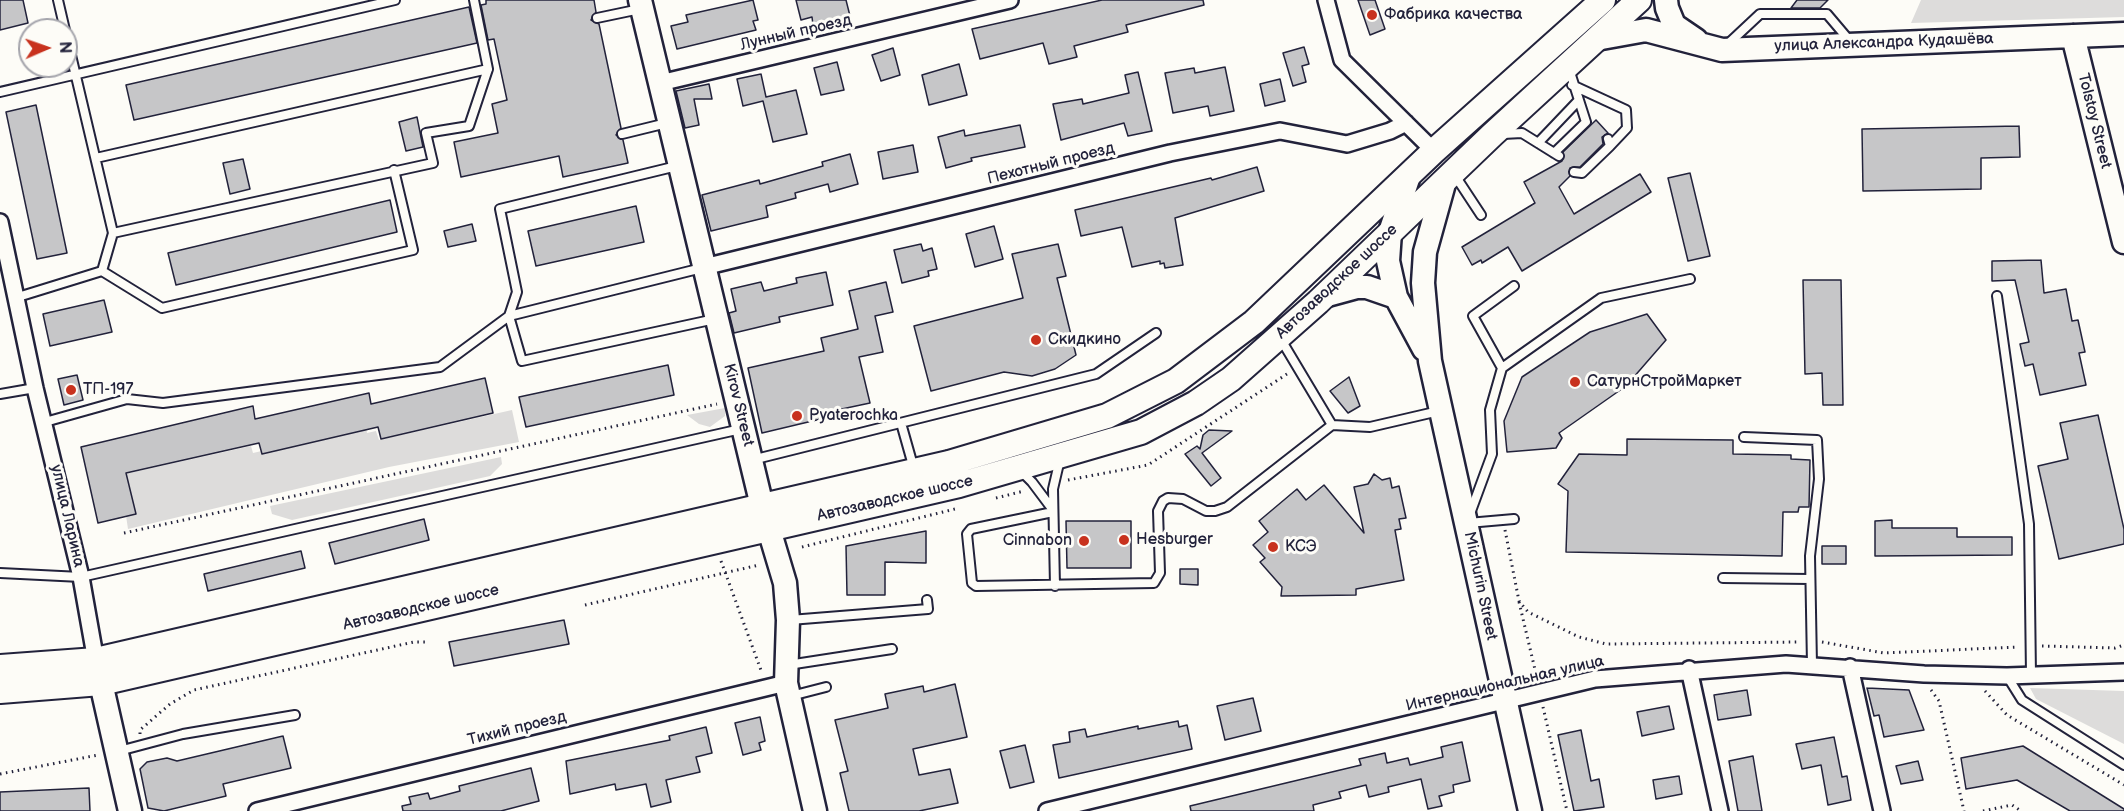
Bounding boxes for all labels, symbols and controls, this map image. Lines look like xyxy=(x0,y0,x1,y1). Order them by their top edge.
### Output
place label: Фабрика качества xyxy=(1384,5,1523,25)
marker: Фабрика качества xyxy=(1365,8,1379,22)
street label: Лунный проезд xyxy=(738,11,854,55)
north arrow xyxy=(18,18,78,78)
street label: улица Александра Кудашёва xyxy=(1774,30,1994,56)
text: N xyxy=(55,41,74,54)
street label: Tolstoy Street xyxy=(2073,71,2115,171)
street label: Пехотный проезд xyxy=(985,139,1117,189)
street label: Автозаводское шоссе xyxy=(1272,221,1402,343)
place label: Скидкино xyxy=(1048,330,1121,350)
marker: Скидкино xyxy=(1029,333,1043,347)
street label: Kirov Street xyxy=(718,362,758,448)
place label: СатурнСтройМаркет xyxy=(1587,372,1742,392)
marker: СатурнСтройМаркет xyxy=(1568,375,1582,389)
place label: ТП-197 xyxy=(83,380,133,400)
marker: ТП-197 xyxy=(64,383,78,397)
place label: Pyaterochka xyxy=(809,406,898,426)
marker: Pyaterochka xyxy=(790,409,804,423)
street label: улица Ларина xyxy=(46,463,88,569)
street label: Автозаводское шоссе xyxy=(815,472,975,526)
place label: Hesburger xyxy=(1136,530,1213,550)
street label: Michurin Street xyxy=(1459,530,1501,642)
place label: Cinnabon xyxy=(1003,531,1072,551)
marker: Hesburger xyxy=(1117,533,1131,547)
marker: Cinnabon xyxy=(1077,534,1091,548)
place label: КСЭ xyxy=(1285,537,1317,557)
marker: КСЭ xyxy=(1266,540,1280,554)
street label: Автозаводское шоссе xyxy=(341,581,501,635)
street label: Интернациональная улица xyxy=(1404,652,1606,716)
street label: Тихий проезд xyxy=(466,707,568,751)

